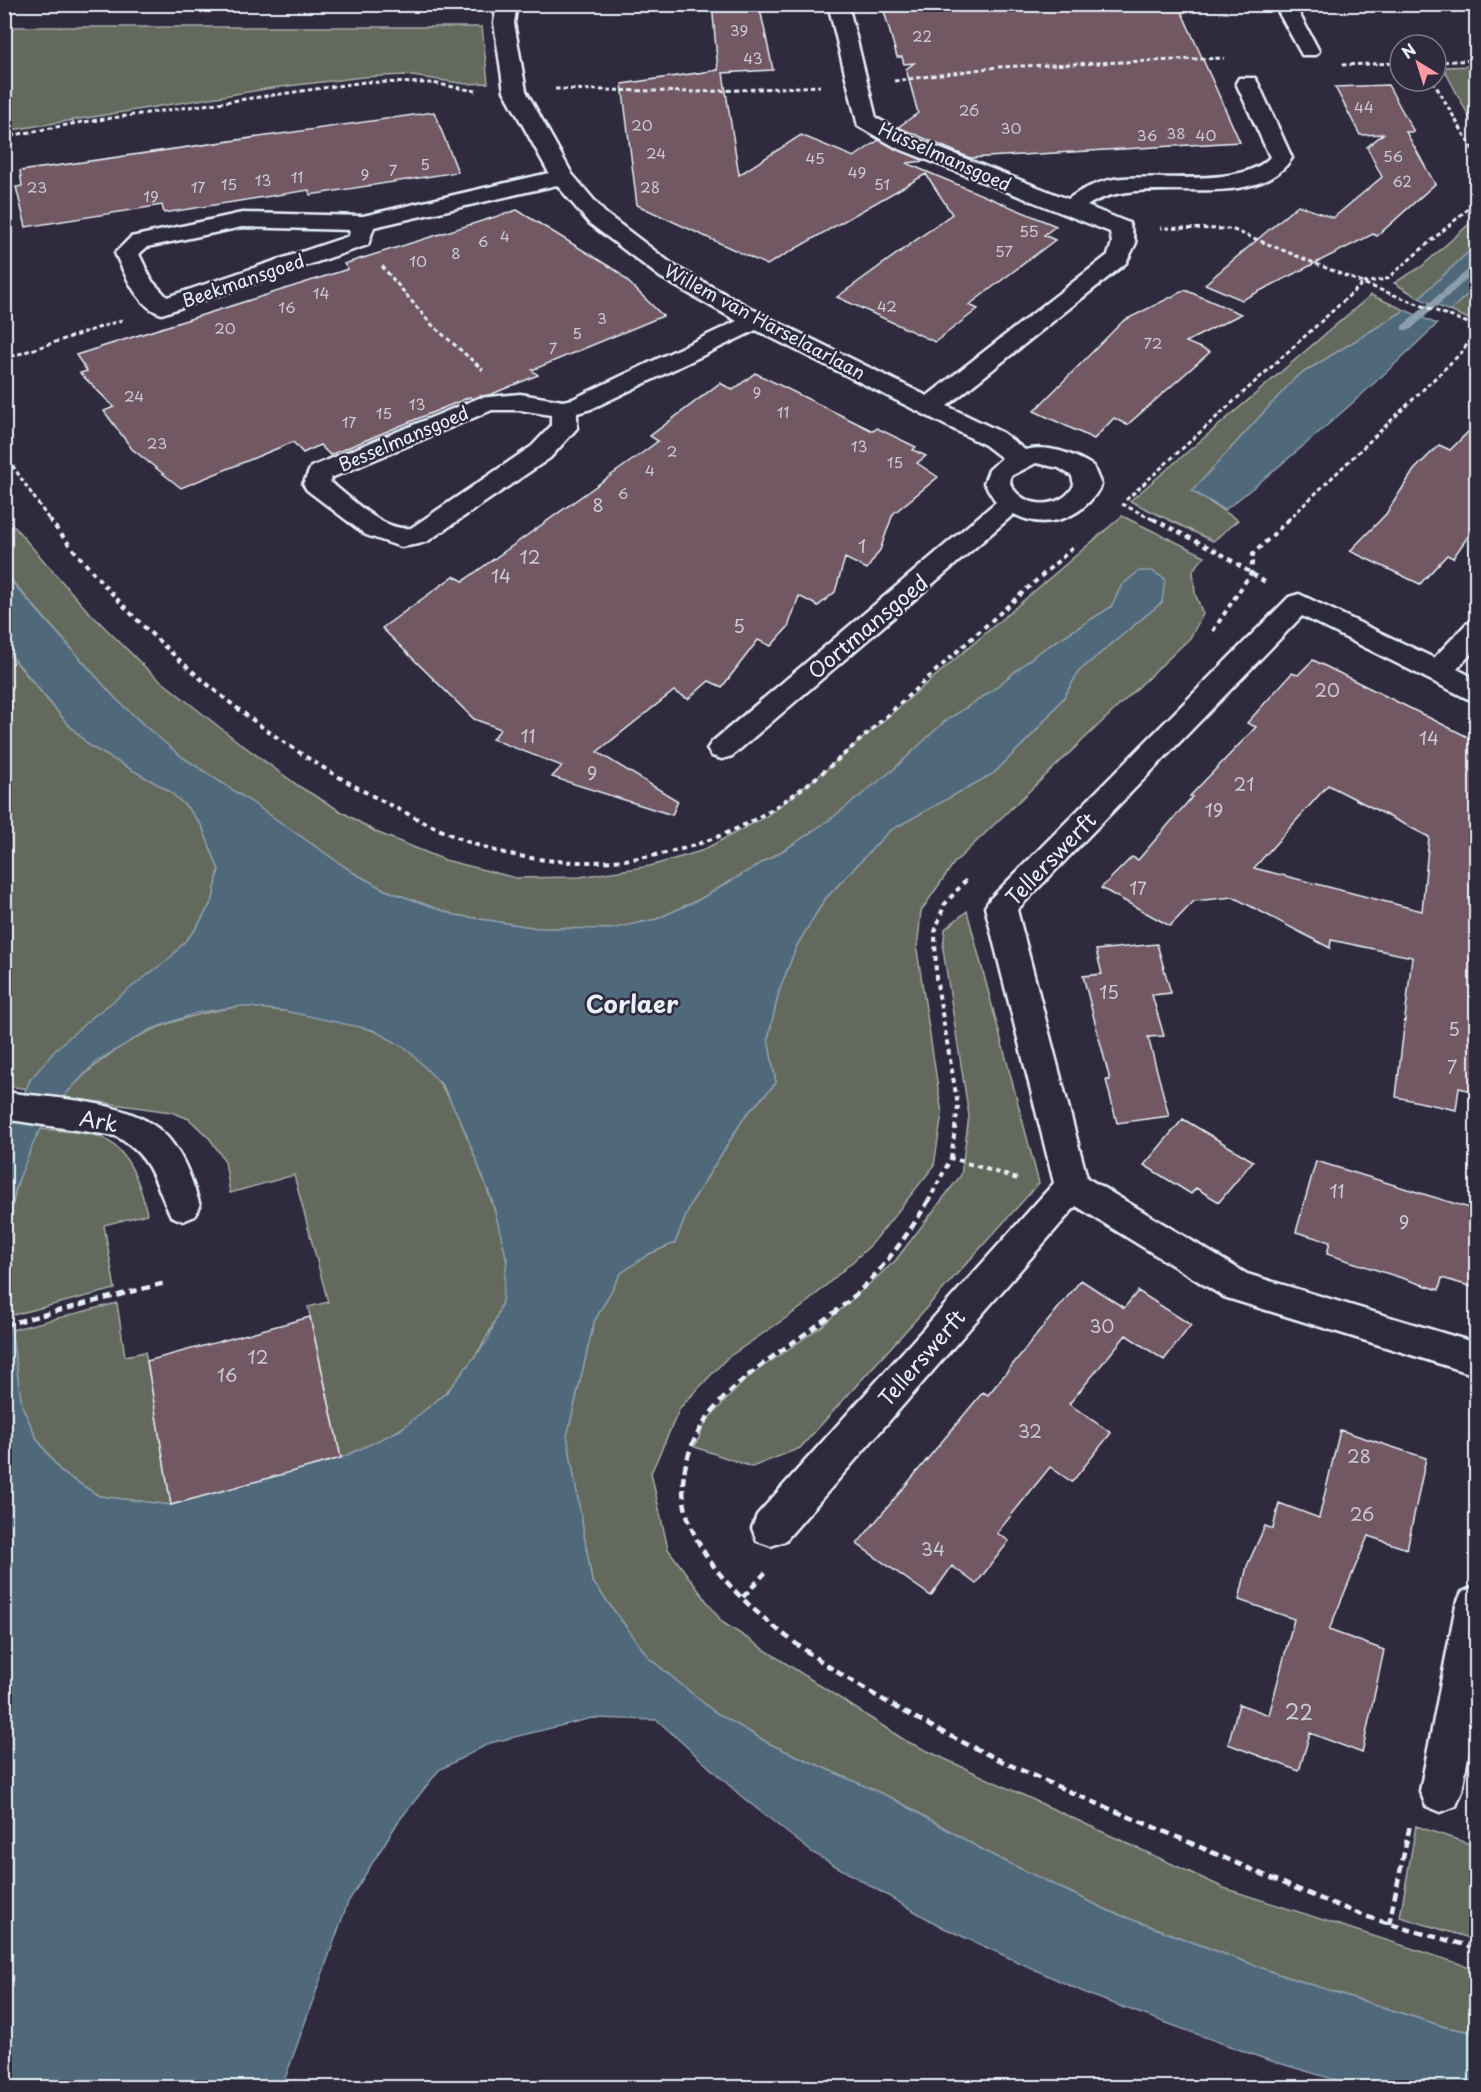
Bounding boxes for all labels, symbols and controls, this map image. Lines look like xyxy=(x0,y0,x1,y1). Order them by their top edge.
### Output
house number: 39 xyxy=(730,18,748,41)
house number: 22 xyxy=(912,24,932,47)
north arrow xyxy=(1388,33,1448,93)
text: N xyxy=(1396,37,1421,64)
house number: 43 xyxy=(743,46,763,69)
house number: 44 xyxy=(1354,95,1374,118)
house number: 26 xyxy=(959,98,979,121)
house number: 20 xyxy=(631,113,653,136)
street label: Husselmansgoed xyxy=(874,115,1016,197)
house number: 30 xyxy=(1001,116,1021,139)
house number: 38 xyxy=(1166,121,1186,144)
house number: 36 xyxy=(1137,123,1157,146)
house number: 40 xyxy=(1196,123,1216,146)
house number: 24 xyxy=(646,141,666,164)
house number: 56 xyxy=(1383,144,1403,167)
house number: 45 xyxy=(805,146,825,169)
house number: 5 xyxy=(420,152,430,175)
house number: 7 xyxy=(389,158,398,181)
house number: 49 xyxy=(848,160,866,183)
house number: 9 xyxy=(361,162,369,185)
house number: 11 xyxy=(291,165,303,188)
house number: 13 xyxy=(255,168,271,191)
house number: 62 xyxy=(1392,169,1412,192)
house number: 15 xyxy=(221,172,237,195)
house number: 51 xyxy=(874,172,890,195)
house number: 23 xyxy=(27,175,47,198)
house number: 17 xyxy=(191,175,205,198)
house number: 28 xyxy=(640,175,660,198)
house number: 19 xyxy=(143,184,159,207)
house number: 55 xyxy=(1019,219,1039,242)
house number: 4 xyxy=(500,224,510,247)
house number: 6 xyxy=(478,229,488,252)
house number: 57 xyxy=(995,239,1013,262)
house number: 8 xyxy=(451,241,461,264)
street label: Beekmansgoed xyxy=(178,246,308,314)
house number: 10 xyxy=(409,249,427,272)
street label: Willem van Harselaarlaan xyxy=(660,256,870,386)
house number: 14 xyxy=(313,281,329,304)
house number: 42 xyxy=(877,294,897,317)
house number: 16 xyxy=(278,295,296,318)
house number: 3 xyxy=(597,306,607,329)
house number: 20 xyxy=(214,316,236,339)
house number: 5 xyxy=(572,321,582,344)
house number: 72 xyxy=(1144,331,1162,354)
house number: 7 xyxy=(549,336,558,359)
house number: 9 xyxy=(753,380,761,403)
house number: 24 xyxy=(124,384,144,407)
house number: 13 xyxy=(409,392,425,415)
street label: Besselmansgoed xyxy=(334,398,472,478)
house number: 11 xyxy=(777,400,789,423)
house number: 15 xyxy=(376,401,392,424)
house number: 17 xyxy=(342,410,356,433)
house number: 23 xyxy=(147,431,167,454)
house number: 13 xyxy=(851,434,867,457)
house number: 2 xyxy=(667,439,677,462)
house number: 15 xyxy=(887,450,903,473)
house number: 4 xyxy=(645,458,655,481)
house number: 6 xyxy=(618,481,628,504)
house number: 8 xyxy=(592,491,604,518)
house number: 1 xyxy=(858,532,866,559)
house number: 12 xyxy=(520,543,540,570)
house number: 14 xyxy=(491,562,511,589)
street label: Oortmansgoed xyxy=(800,566,934,686)
house number: 5 xyxy=(733,612,745,639)
house number: 20 xyxy=(1314,676,1340,703)
house number: 11 xyxy=(520,722,536,749)
house number: 14 xyxy=(1419,724,1439,751)
house number: 9 xyxy=(587,759,597,786)
house number: 21 xyxy=(1234,770,1254,797)
house number: 19 xyxy=(1205,796,1223,823)
street label: Tellerswerft xyxy=(997,804,1103,912)
house number: 17 xyxy=(1129,874,1147,901)
house number: 15 xyxy=(1099,978,1119,1005)
district label: Corlaer xyxy=(586,985,679,1021)
house number: 5 xyxy=(1448,1015,1460,1042)
house number: 7 xyxy=(1447,1053,1457,1080)
street label: Ark xyxy=(77,1101,121,1139)
house number: 11 xyxy=(1329,1177,1345,1204)
house number: 9 xyxy=(1399,1208,1409,1235)
street label: Tellerswerft xyxy=(870,1302,972,1412)
house number: 30 xyxy=(1089,1312,1115,1339)
house number: 12 xyxy=(248,1343,268,1370)
house number: 16 xyxy=(217,1361,237,1388)
house number: 32 xyxy=(1018,1417,1042,1444)
house number: 28 xyxy=(1347,1442,1371,1469)
house number: 26 xyxy=(1350,1500,1374,1527)
house number: 34 xyxy=(921,1535,945,1562)
house number: 22 xyxy=(1285,1695,1313,1727)

